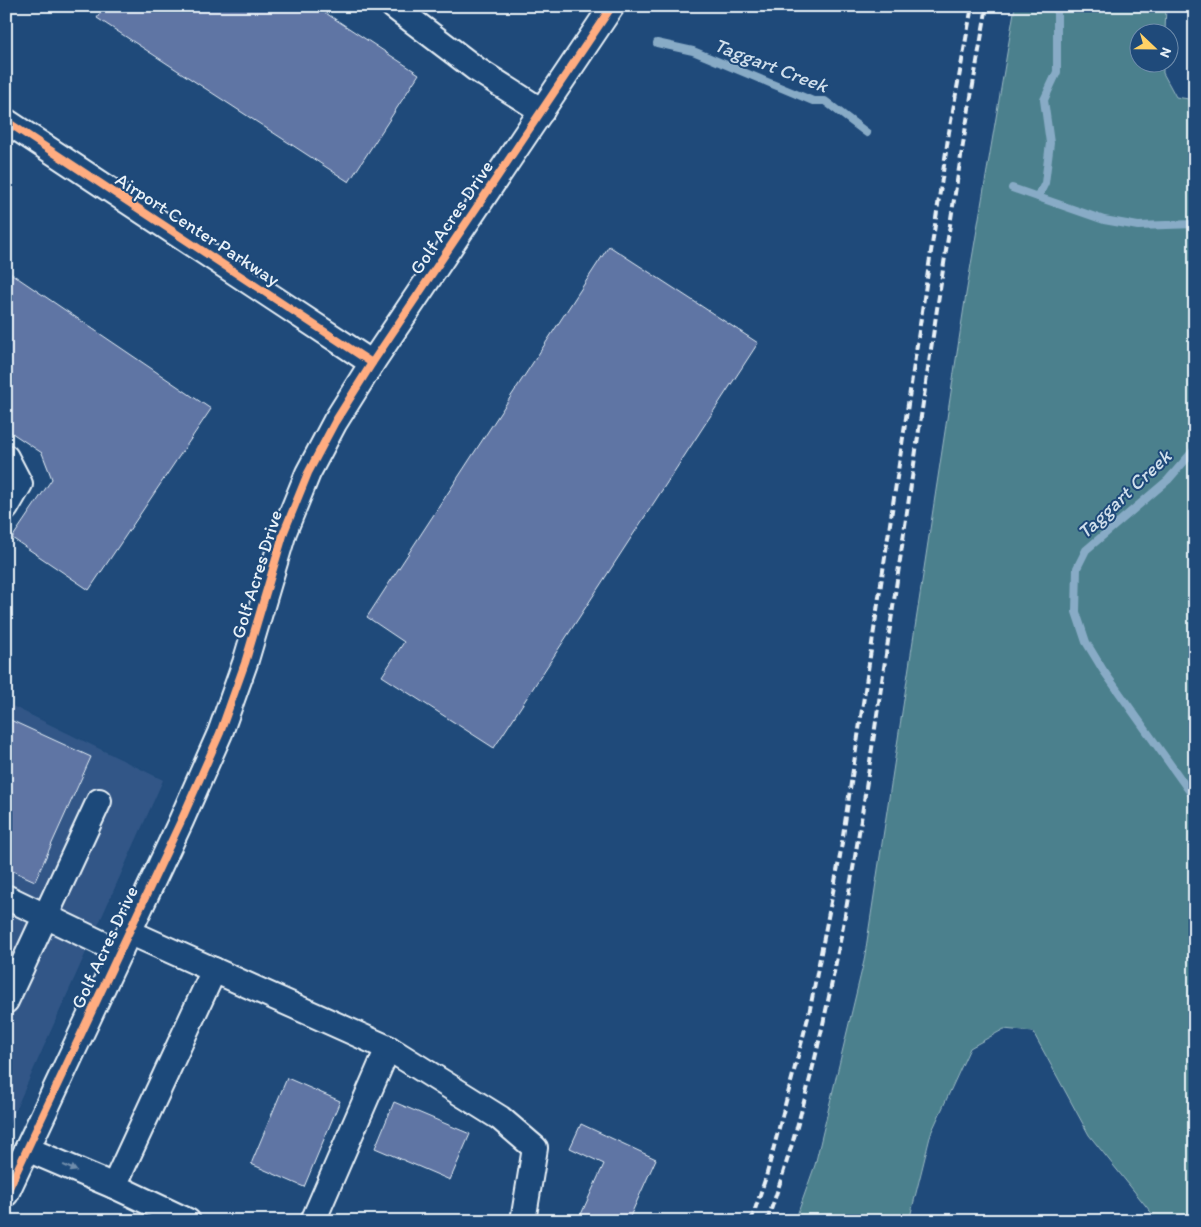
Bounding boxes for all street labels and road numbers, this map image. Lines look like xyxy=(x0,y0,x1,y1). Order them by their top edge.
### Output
street label: Golf Acres Drive xyxy=(405,156,498,279)
street label: Airport Center Parkway xyxy=(111,168,284,291)
street label: Golf Acres Drive xyxy=(226,507,287,641)
street label: Golf Acres Drive xyxy=(66,882,143,1012)

